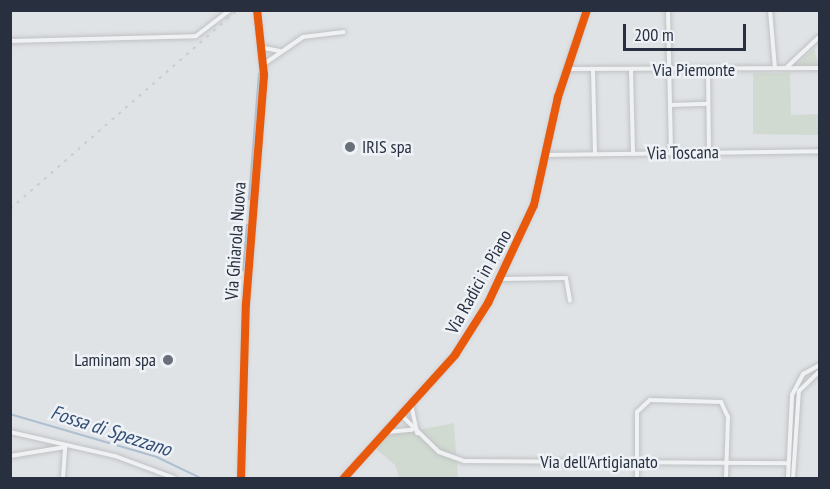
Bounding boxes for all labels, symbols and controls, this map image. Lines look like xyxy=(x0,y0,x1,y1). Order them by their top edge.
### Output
scale bar xyxy=(626,12,749,50)
text: 200 m xyxy=(634,23,674,46)
street label: Via Piemonte xyxy=(653,59,735,81)
place label: IRIS spa xyxy=(362,136,412,158)
marker: IRIS spa xyxy=(343,140,357,154)
street label: Via Toscana xyxy=(647,142,719,164)
street label: Via Ghiarola Nuova xyxy=(221,181,251,301)
street label: Via Radici in Piano xyxy=(442,226,516,338)
place label: Laminam spa xyxy=(74,349,156,371)
marker: Laminam spa xyxy=(161,353,175,367)
water label: Fossa di Spezzano xyxy=(48,400,174,462)
street label: Via dell'Artigianato xyxy=(540,451,658,473)

